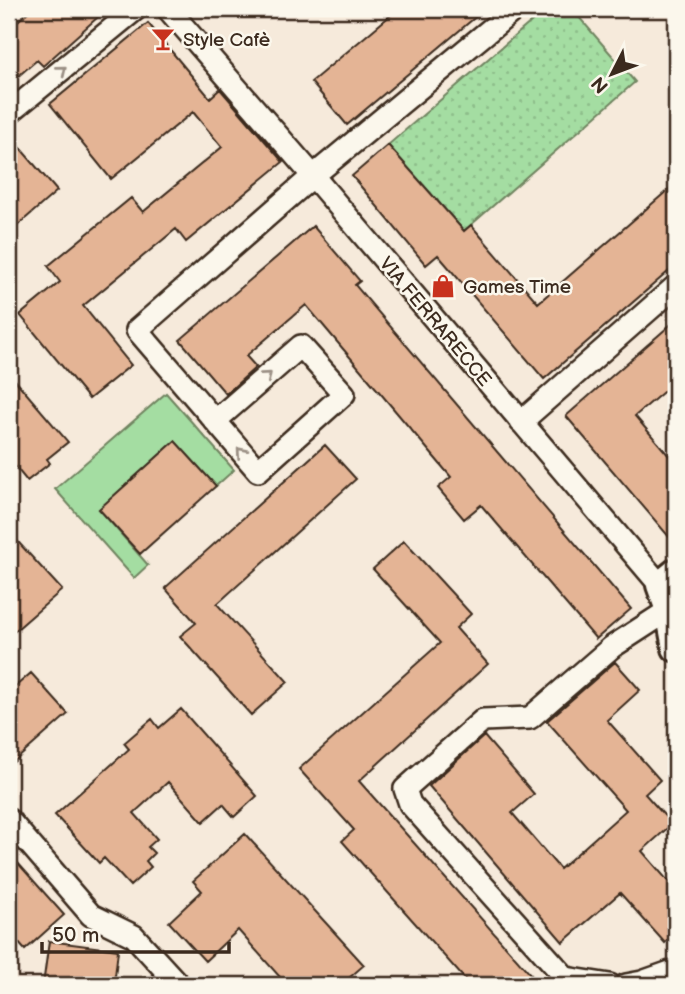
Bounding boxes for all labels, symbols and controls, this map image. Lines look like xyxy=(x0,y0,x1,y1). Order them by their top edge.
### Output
bar icon: Style Cafè xyxy=(149,25,177,53)
place label: Style Cafè xyxy=(183,29,270,52)
north arrow xyxy=(576,38,646,108)
one-way arrow xyxy=(54,65,66,78)
text: N xyxy=(587,71,614,97)
street label: VIA FERRARECCE xyxy=(374,252,496,391)
shop icon: Games Time xyxy=(429,272,457,300)
place label: Games Time xyxy=(463,276,571,299)
one-way arrow xyxy=(258,372,271,384)
one-way arrow xyxy=(237,447,249,460)
scale bar xyxy=(42,910,229,954)
text: 50 m xyxy=(52,923,99,948)

